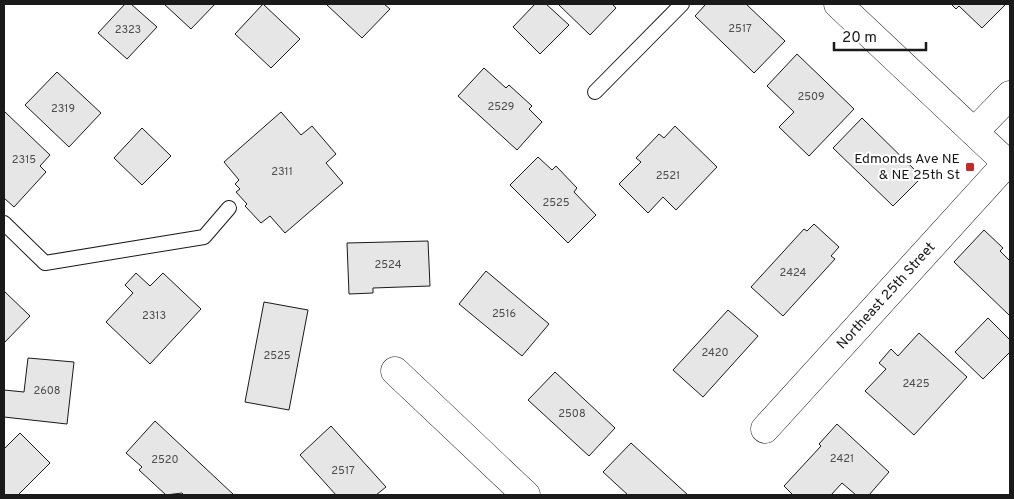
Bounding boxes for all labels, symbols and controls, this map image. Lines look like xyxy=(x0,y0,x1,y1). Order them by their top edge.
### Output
scale bar xyxy=(834,20,926,52)
house number: 2517 xyxy=(728,22,752,36)
house number: 2323 xyxy=(115,23,141,37)
text: 20 m xyxy=(842,29,877,48)
house number: 2509 xyxy=(797,90,825,104)
house number: 2529 xyxy=(488,100,514,114)
house number: 2319 xyxy=(51,102,75,116)
place label: Edmonds Ave NE & NE 25th St xyxy=(854,151,960,184)
house number: 2315 xyxy=(12,153,36,167)
marker: Edmonds Ave NE & NE 25th St xyxy=(964,161,976,173)
house number: 2311 xyxy=(271,165,293,179)
house number: 2521 xyxy=(656,169,680,183)
house number: 2525 xyxy=(542,196,570,210)
street label: Northeast 25th Street xyxy=(833,239,939,353)
house number: 2524 xyxy=(375,258,402,272)
house number: 2424 xyxy=(780,266,807,280)
house number: 2516 xyxy=(492,307,516,321)
house number: 2313 xyxy=(142,309,166,323)
house number: 2420 xyxy=(701,346,729,360)
house number: 2525 xyxy=(263,349,291,363)
house number: 2425 xyxy=(902,377,930,391)
house number: 2608 xyxy=(33,384,61,398)
house number: 2508 xyxy=(558,407,586,421)
house number: 2421 xyxy=(830,452,854,466)
house number: 2520 xyxy=(151,453,179,467)
house number: 2517 xyxy=(331,464,355,478)

